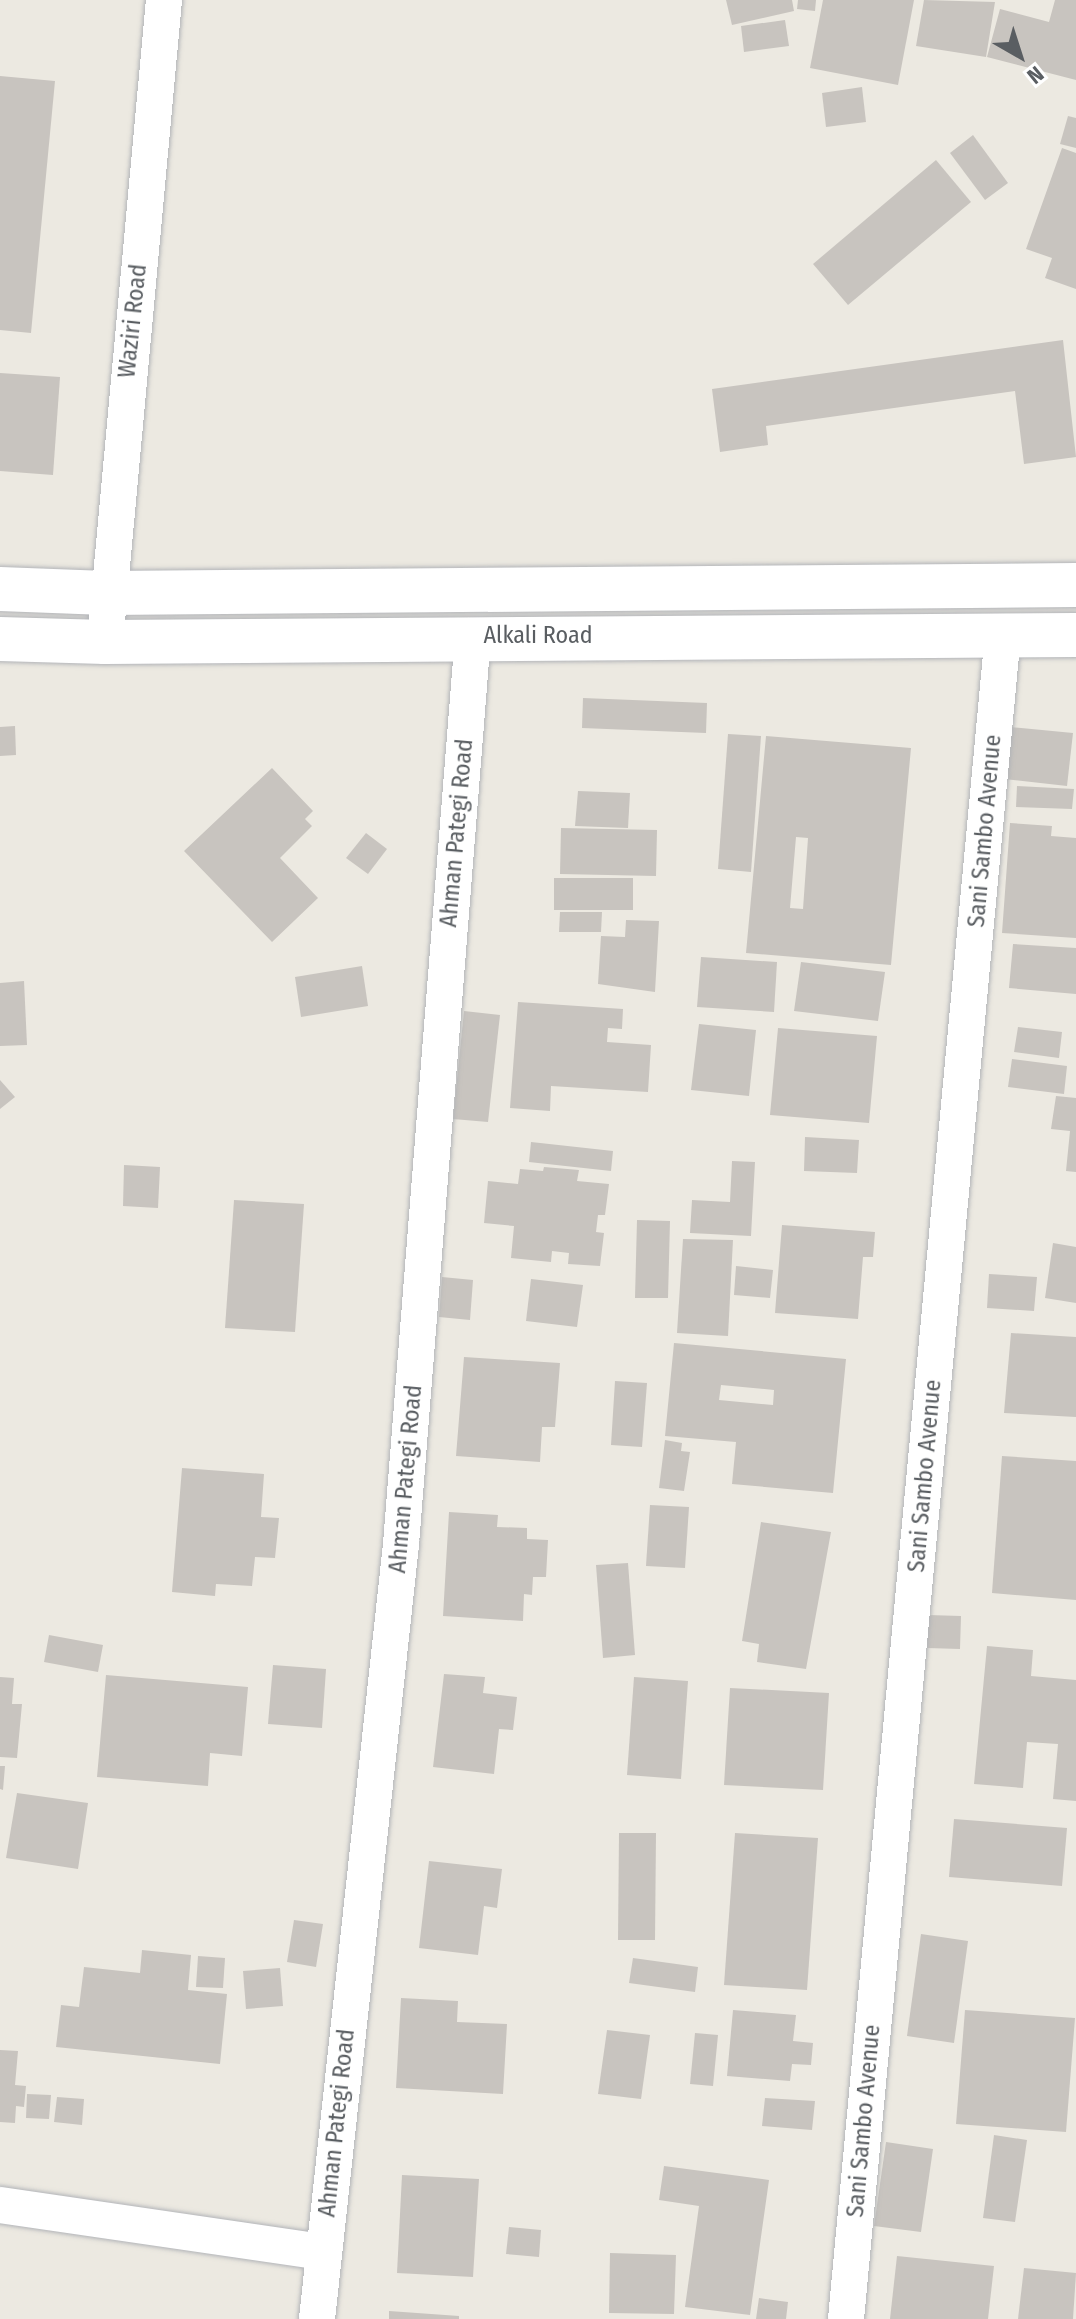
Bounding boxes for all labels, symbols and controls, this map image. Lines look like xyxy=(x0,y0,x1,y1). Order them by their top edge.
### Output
north arrow xyxy=(980,16,1060,96)
text: N xyxy=(1022,60,1049,90)
street label: Waziri Road xyxy=(113,263,153,379)
street label: Alkali Road xyxy=(483,622,593,650)
street label: Sani Sambo Avenue xyxy=(962,733,1008,929)
street label: Ahman Pategi Road xyxy=(434,738,480,928)
street label: Sani Sambo Avenue xyxy=(902,1378,948,1574)
street label: Ahman Pategi Road xyxy=(383,1384,429,1574)
street label: Sani Sambo Avenue xyxy=(841,2023,887,2219)
street label: Ahman Pategi Road xyxy=(313,2028,361,2218)

